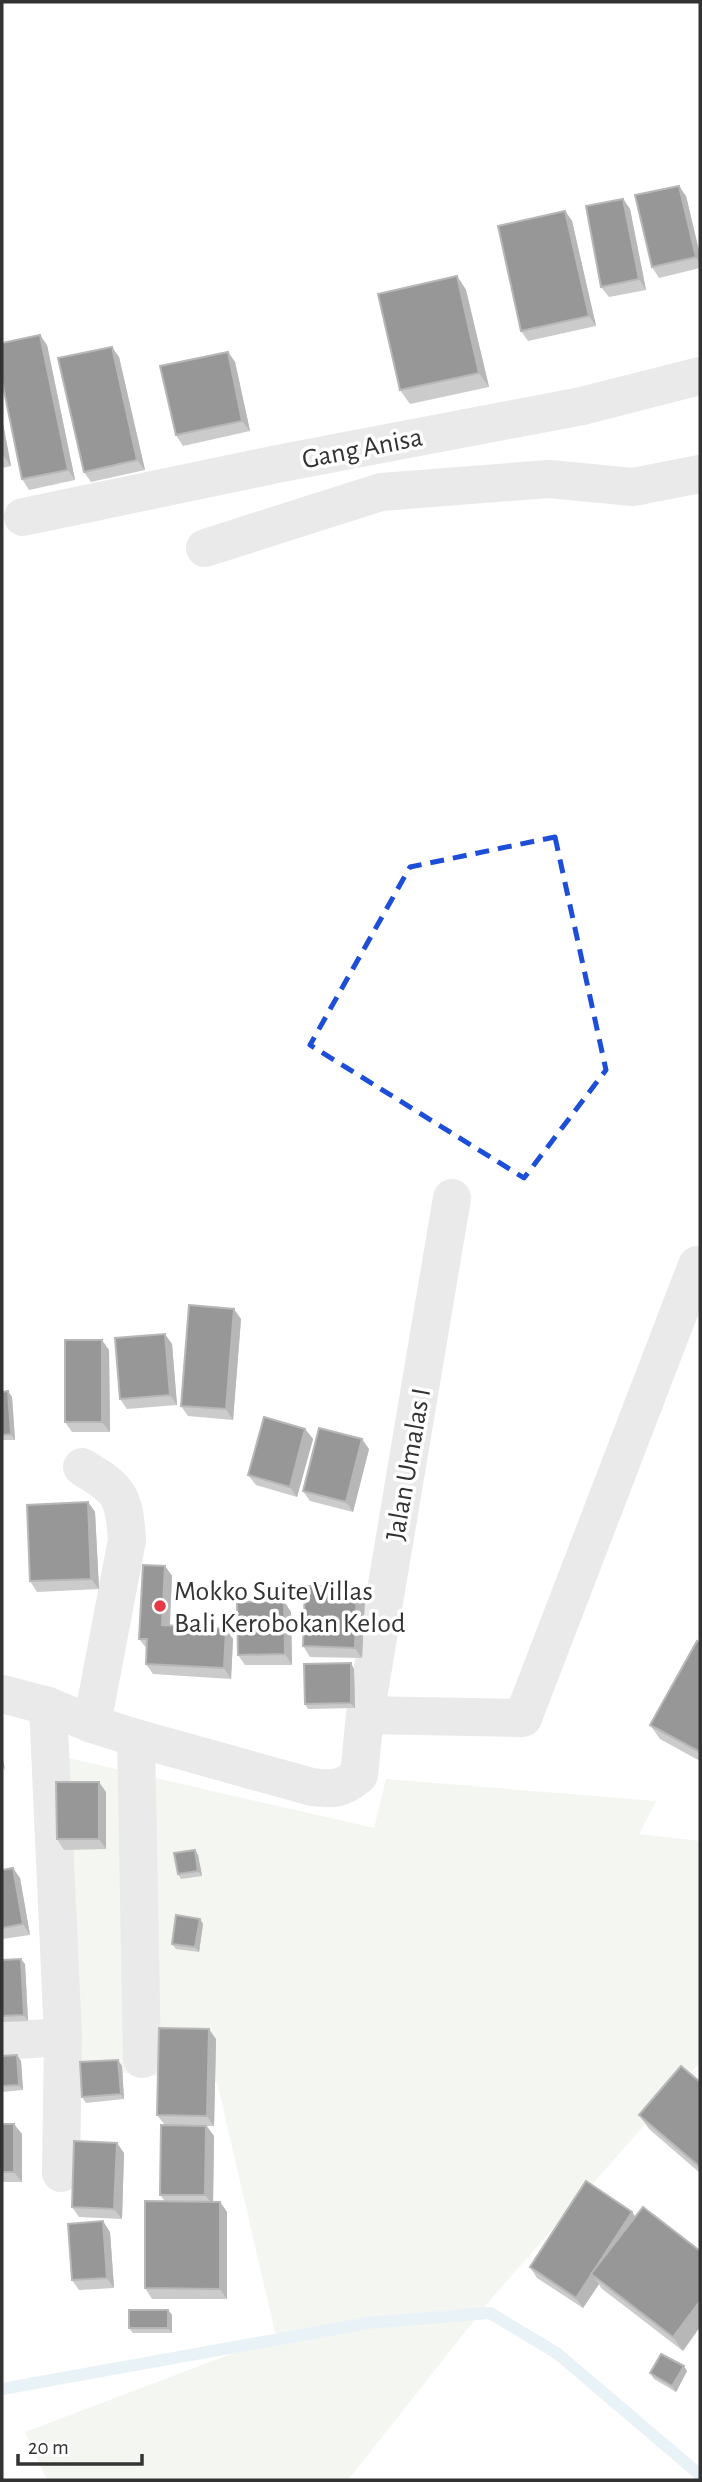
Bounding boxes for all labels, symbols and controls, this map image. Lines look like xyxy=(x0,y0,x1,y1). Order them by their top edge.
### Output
street label: Gang Anisa xyxy=(300,424,425,474)
street label: Jalan Umalas I xyxy=(382,1386,436,1543)
place label: Mokko Suite Villas Bali Kerobokan Kelod xyxy=(174,1578,405,1638)
marker: Mokko Suite Villas Bali Kerobokan Kelod xyxy=(152,1598,168,1614)
scale bar xyxy=(18,2422,142,2466)
text: 20 m xyxy=(28,2437,69,2458)

